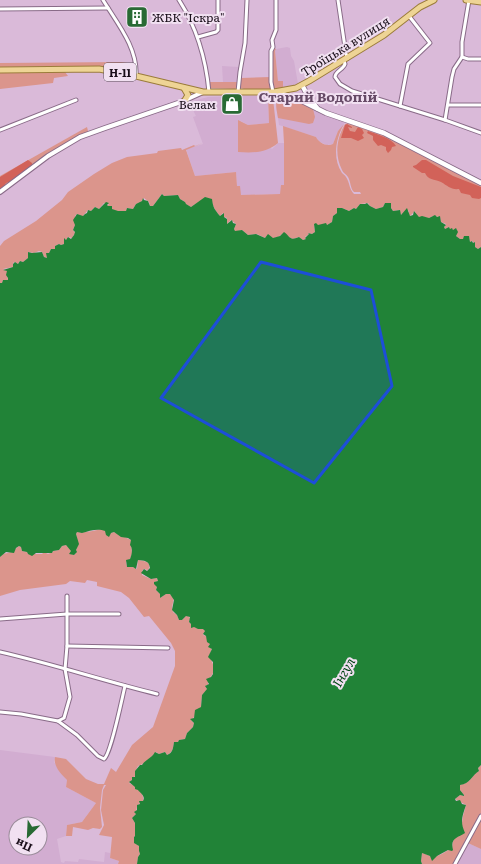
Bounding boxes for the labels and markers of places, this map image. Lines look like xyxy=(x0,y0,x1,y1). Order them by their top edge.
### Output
building icon: ЖБК "Іскра" xyxy=(124,4,150,30)
place label: ЖБК "Іскра" xyxy=(152,8,225,26)
shop icon: Велам xyxy=(219,91,245,117)
place label: Велам xyxy=(179,95,216,113)

